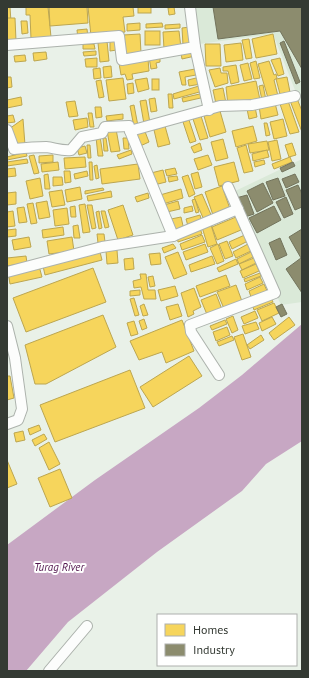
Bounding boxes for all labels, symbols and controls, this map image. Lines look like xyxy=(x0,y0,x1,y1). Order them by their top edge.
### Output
water label: Turag River xyxy=(34,560,85,574)
legend xyxy=(157,614,297,666)
text: Homes xyxy=(193,622,228,637)
text: Industry xyxy=(193,642,235,657)

